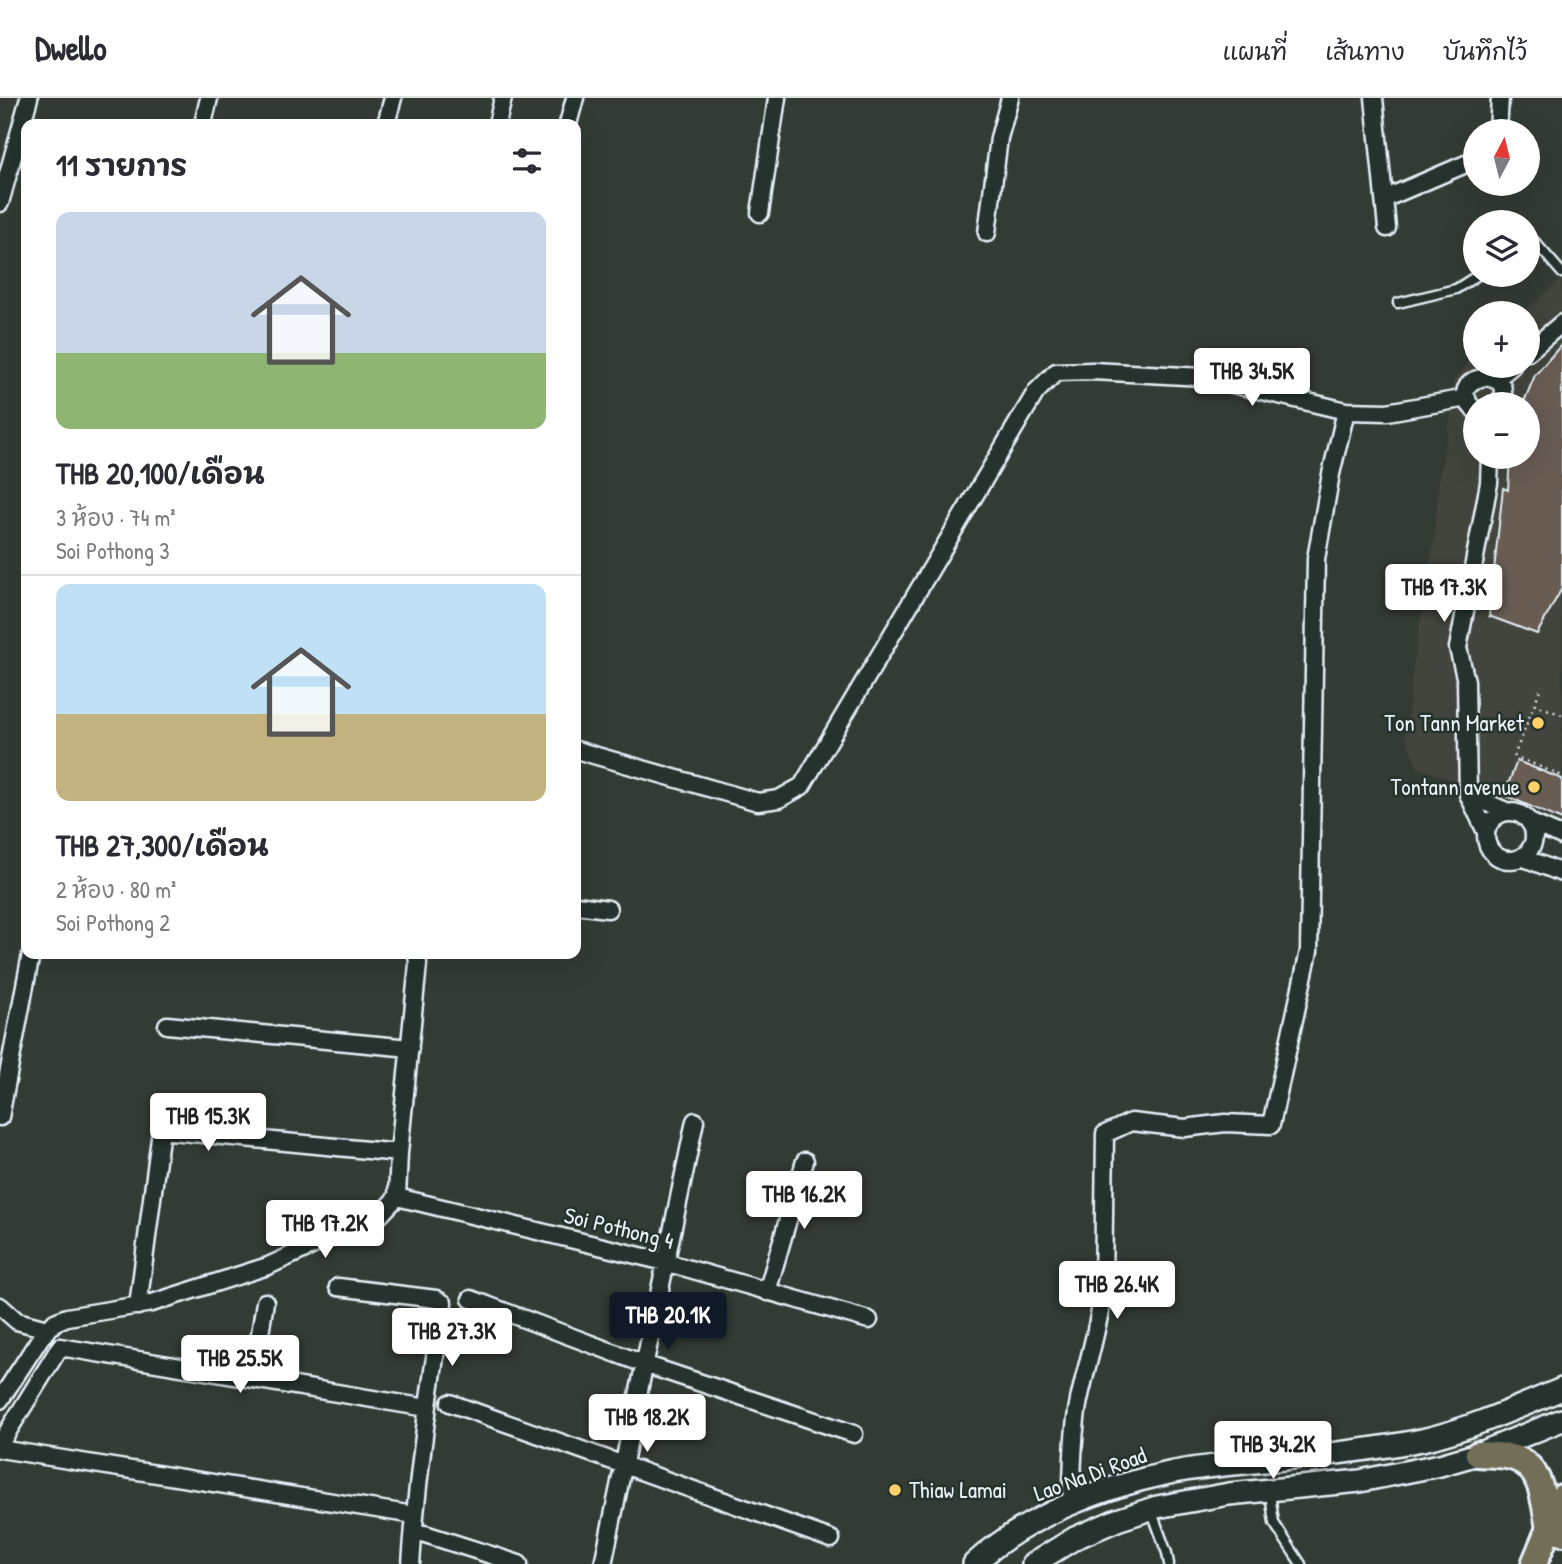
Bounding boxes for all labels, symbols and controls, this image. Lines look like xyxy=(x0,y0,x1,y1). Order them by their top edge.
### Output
text: Dwello xyxy=(35,26,107,70)
text: แผนที่ xyxy=(1222,35,1287,67)
text: เส้นทาง xyxy=(1325,35,1405,67)
text: บันทึกไว้ xyxy=(1443,35,1527,67)
north arrow xyxy=(1463,119,1540,196)
map controls xyxy=(1463,119,1540,469)
icon: filters xyxy=(508,142,546,180)
text: 11 รายการ xyxy=(56,145,187,185)
button: layers xyxy=(1463,210,1540,287)
icon: home xyxy=(238,257,364,383)
button: + xyxy=(1463,301,1540,378)
pin: THB 34.5K xyxy=(1172,348,1332,408)
text: THB 34.5K xyxy=(1210,355,1294,386)
button: − xyxy=(1463,392,1540,469)
text: THB 20,100/เดือน xyxy=(56,453,265,493)
text: 3 ห้อง · 74 m² xyxy=(56,502,176,533)
text: Soi Pothong 3 xyxy=(56,535,170,566)
pin: THB 17.3K xyxy=(1364,564,1524,624)
text: THB 17.3K xyxy=(1401,571,1487,602)
icon: home xyxy=(238,629,364,755)
place label: Ton Tann Market xyxy=(1384,707,1525,738)
marker: Ton Tann Market xyxy=(1530,715,1546,731)
place label: Tontann avenue xyxy=(1390,771,1520,802)
marker: Tontann avenue xyxy=(1526,779,1542,795)
text: THB 27,300/เดือน xyxy=(56,825,269,865)
text: 2 ห้อง · 80 m² xyxy=(56,874,176,905)
text: Soi Pothong 2 xyxy=(56,907,170,938)
pin: THB 15.3K xyxy=(128,1094,288,1153)
text: THB 15.3K xyxy=(166,1100,250,1131)
pin: THB 16.2K xyxy=(724,1172,884,1231)
text: THB 16.2K xyxy=(762,1178,846,1209)
street label: Soi Pothong 4 xyxy=(561,1199,677,1256)
pin: THB 17.2K xyxy=(245,1200,405,1260)
text: THB 17.2K xyxy=(282,1207,368,1238)
pin: THB 26.4K xyxy=(1037,1262,1197,1321)
text: THB 26.4K xyxy=(1075,1268,1159,1299)
pin: THB 20.1K xyxy=(588,1292,748,1352)
text: THB 20.1K xyxy=(626,1299,710,1330)
pin: THB 27.3K xyxy=(372,1308,532,1368)
text: THB 27.3K xyxy=(408,1315,496,1346)
pin: THB 25.5K xyxy=(160,1336,320,1395)
text: THB 25.5K xyxy=(197,1342,283,1373)
pin: THB 18.2K xyxy=(567,1394,727,1454)
text: THB 18.2K xyxy=(605,1401,689,1432)
pin: THB 34.2K xyxy=(1193,1422,1353,1481)
text: THB 34.2K xyxy=(1230,1428,1316,1459)
street label: Lao Na Di Road xyxy=(1029,1439,1150,1508)
place label: Thiaw Lamai xyxy=(909,1474,1007,1505)
marker: Thiaw Lamai xyxy=(887,1482,903,1498)

